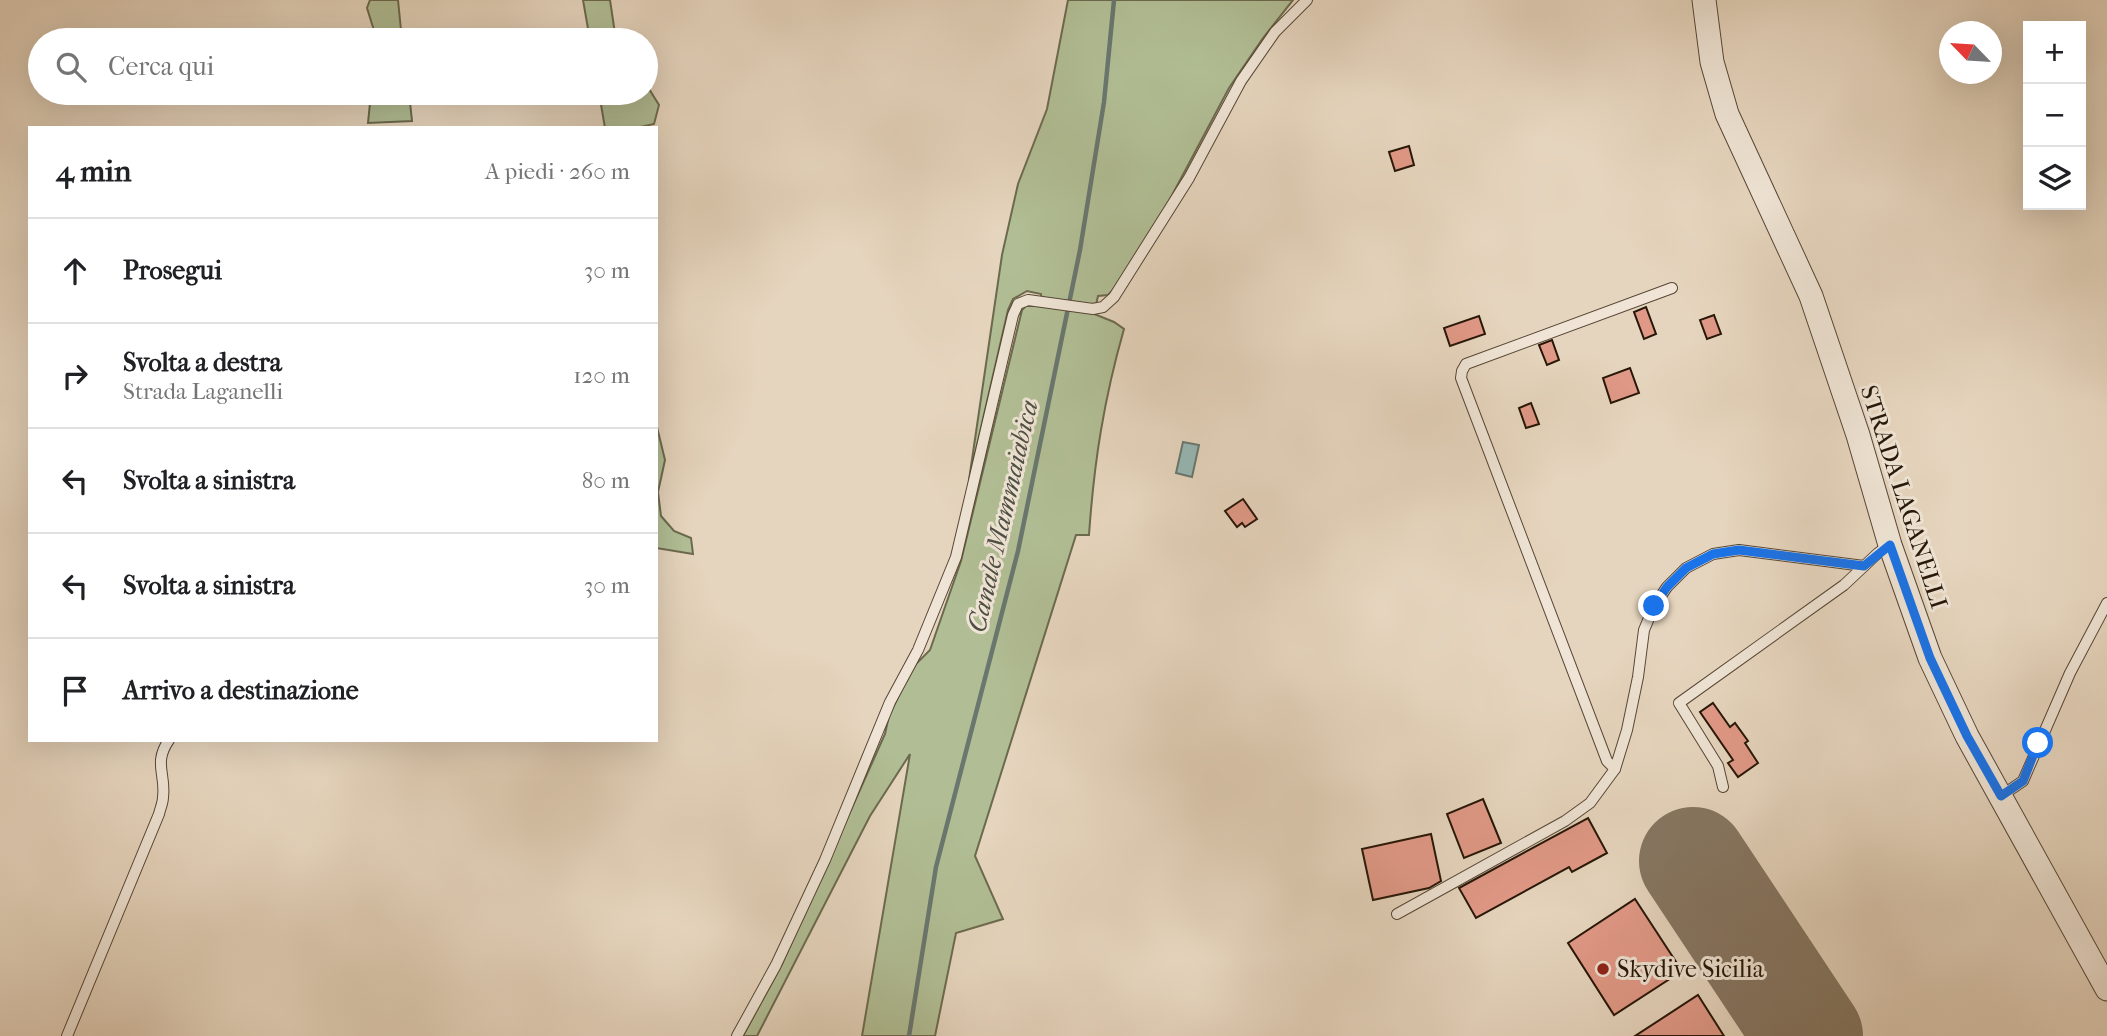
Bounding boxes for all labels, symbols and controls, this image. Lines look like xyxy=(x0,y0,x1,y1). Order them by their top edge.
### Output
north arrow xyxy=(1939,21,2002,84)
map controls xyxy=(2023,21,2086,210)
button: + xyxy=(2023,21,2086,84)
search box xyxy=(28,28,658,105)
icon: search xyxy=(52,48,90,86)
text: Cerca qui xyxy=(108,51,214,82)
button: − xyxy=(2023,84,2086,147)
button: layers xyxy=(2023,147,2086,210)
text: 4 min xyxy=(56,154,131,189)
text: A piedi · 260 m xyxy=(485,158,630,185)
icon: ahead xyxy=(56,252,94,290)
text: Prosegui xyxy=(123,255,222,286)
text: 30 m xyxy=(584,257,630,284)
text: Svolta a destra xyxy=(123,347,282,378)
icon: right xyxy=(56,357,94,395)
text: 120 m xyxy=(573,362,630,389)
text: Strada Laganelli xyxy=(123,378,283,405)
street label: STRADA LAGANELLI xyxy=(1855,382,1953,612)
water label: Canale Mammaiabica xyxy=(961,397,1045,635)
icon: left xyxy=(56,462,94,500)
text: Svolta a sinistra xyxy=(123,465,295,496)
text: 80 m xyxy=(582,467,630,494)
icon: left xyxy=(56,567,94,605)
text: Svolta a sinistra xyxy=(123,570,295,601)
text: 30 m xyxy=(584,572,630,599)
route end xyxy=(1638,590,1669,621)
icon: arrive xyxy=(56,672,94,710)
text: Arrivo a destinazione xyxy=(123,675,359,706)
route start xyxy=(2022,727,2053,758)
place label: Skydive Sicilia xyxy=(1617,955,1765,983)
marker: Skydive Sicilia xyxy=(1595,961,1611,977)

